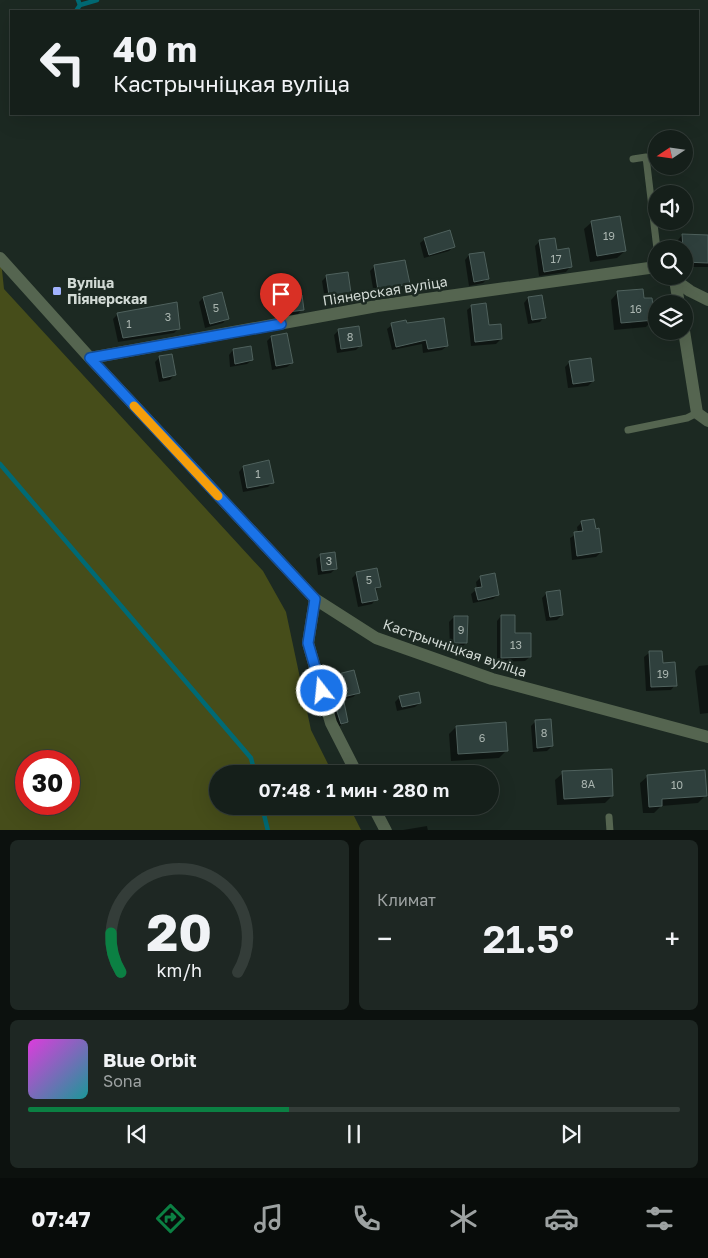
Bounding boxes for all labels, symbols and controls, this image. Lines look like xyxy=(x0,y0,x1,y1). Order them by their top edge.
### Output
text: 40 m xyxy=(113,28,197,70)
icon: left xyxy=(30,30,95,95)
text: Кастрычніцкая вуліца xyxy=(113,70,350,97)
north arrow xyxy=(648,130,692,175)
map controls xyxy=(648,130,693,340)
button: sound xyxy=(648,185,693,230)
house number: 19 xyxy=(603,229,615,242)
button: search xyxy=(648,240,693,285)
house number: 17 xyxy=(550,252,562,265)
street label: Піянерская вуліца xyxy=(321,272,449,309)
pin xyxy=(260,273,302,324)
place label: Вуліца Піянерская xyxy=(67,274,147,307)
icon: arrive xyxy=(267,280,295,308)
marker: Вуліца Піянерская xyxy=(51,285,63,297)
button: layers xyxy=(648,295,693,340)
house number: 5 xyxy=(213,301,219,314)
house number: 16 xyxy=(630,302,642,315)
house number: 3 xyxy=(165,310,171,323)
house number: 1 xyxy=(126,317,132,330)
house number: 8 xyxy=(347,330,354,343)
house number: 1 xyxy=(255,467,261,480)
house number: 3 xyxy=(326,554,332,567)
house number: 5 xyxy=(366,573,372,586)
street label: Кастрычніцкая вуліца xyxy=(381,615,529,680)
house number: 9 xyxy=(458,623,464,636)
house number: 13 xyxy=(510,638,522,651)
position arrow xyxy=(295,664,347,716)
house number: 19 xyxy=(657,667,669,680)
house number: 8 xyxy=(541,726,548,739)
house number: 6 xyxy=(479,731,486,744)
speed limit sign: 30 xyxy=(15,750,80,815)
house number: 8А xyxy=(581,777,596,790)
text: 07:48 · 1 мин · 280 m xyxy=(259,778,450,801)
house number: 10 xyxy=(671,778,683,791)
text: Климат xyxy=(377,890,436,910)
text: 20 xyxy=(147,900,212,962)
text: 21.5° xyxy=(483,916,574,961)
text: − xyxy=(377,922,392,955)
text: + xyxy=(665,922,680,955)
text: km/h xyxy=(157,959,202,981)
text: Blue Orbit xyxy=(103,1048,197,1071)
text: Sona xyxy=(103,1071,142,1091)
icon: previous xyxy=(123,1120,151,1148)
icon: pause xyxy=(340,1120,368,1148)
icon: next xyxy=(557,1120,585,1148)
icon: directions xyxy=(153,1201,188,1236)
icon: music xyxy=(251,1201,286,1236)
icon: phone xyxy=(349,1201,384,1236)
icon: climate xyxy=(446,1201,481,1236)
icon: car xyxy=(544,1201,579,1236)
icon: filters xyxy=(642,1201,677,1236)
text: 07:47 xyxy=(31,1205,90,1232)

